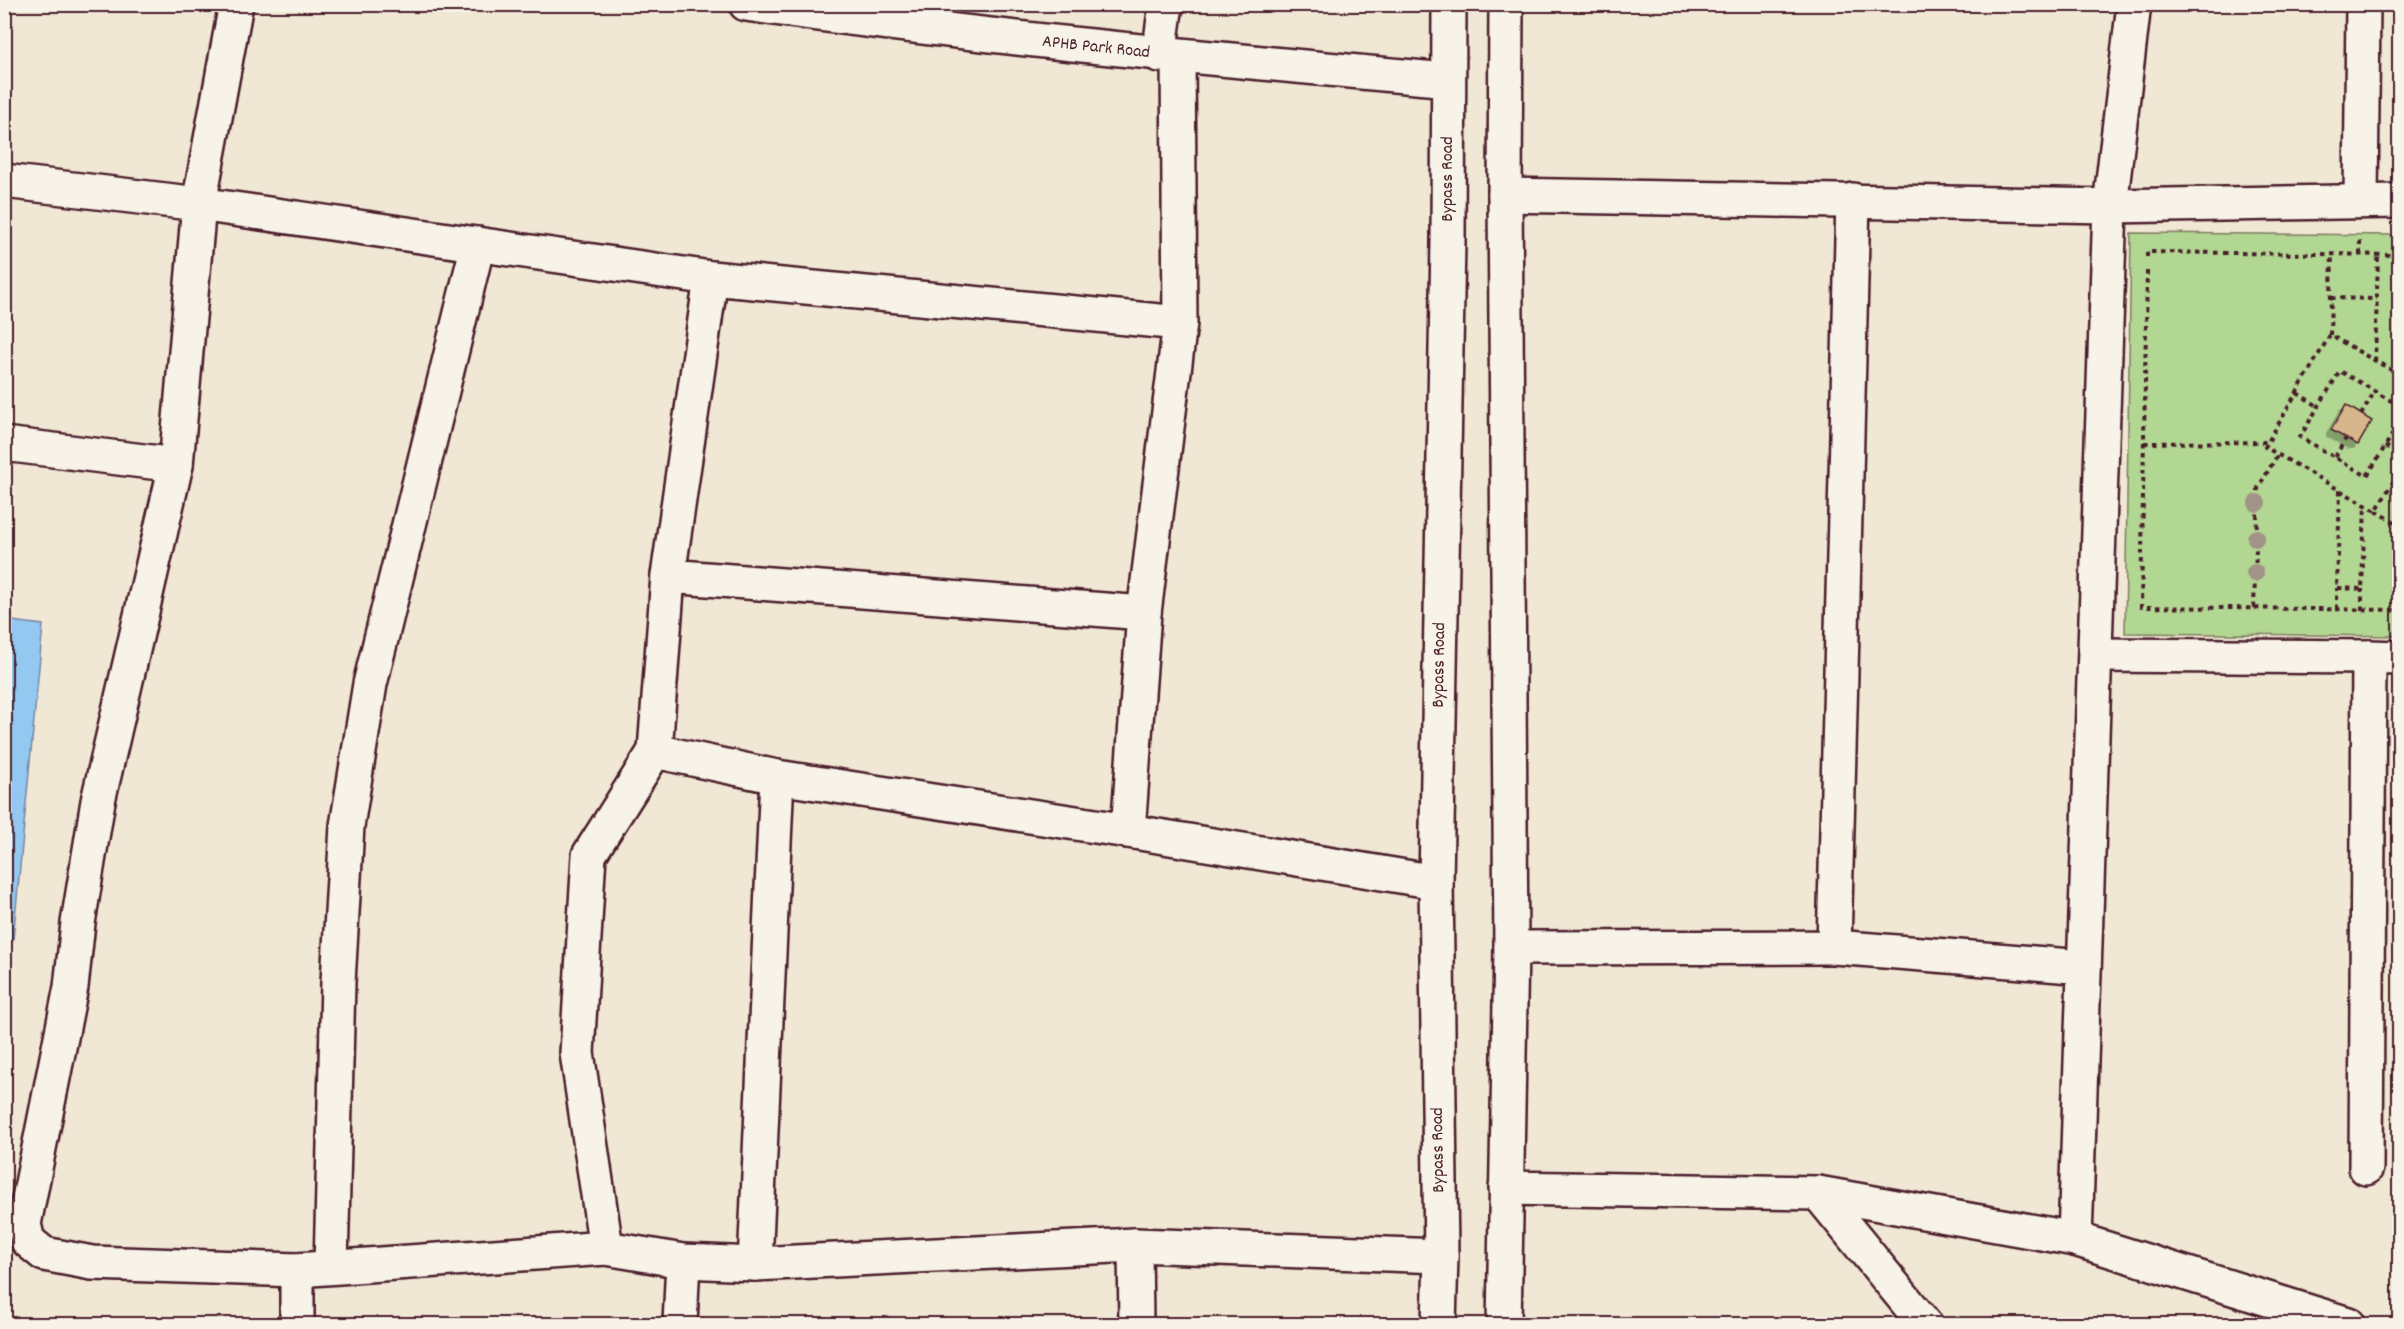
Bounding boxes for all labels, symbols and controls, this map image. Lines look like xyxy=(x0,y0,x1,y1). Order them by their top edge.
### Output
street label: APHB Park Road xyxy=(1041,30,1151,66)
street label: Bypass Road xyxy=(1436,136,1461,222)
street label: Bypass Road xyxy=(1427,622,1453,708)
street label: Bypass Road xyxy=(1426,1107,1452,1193)

